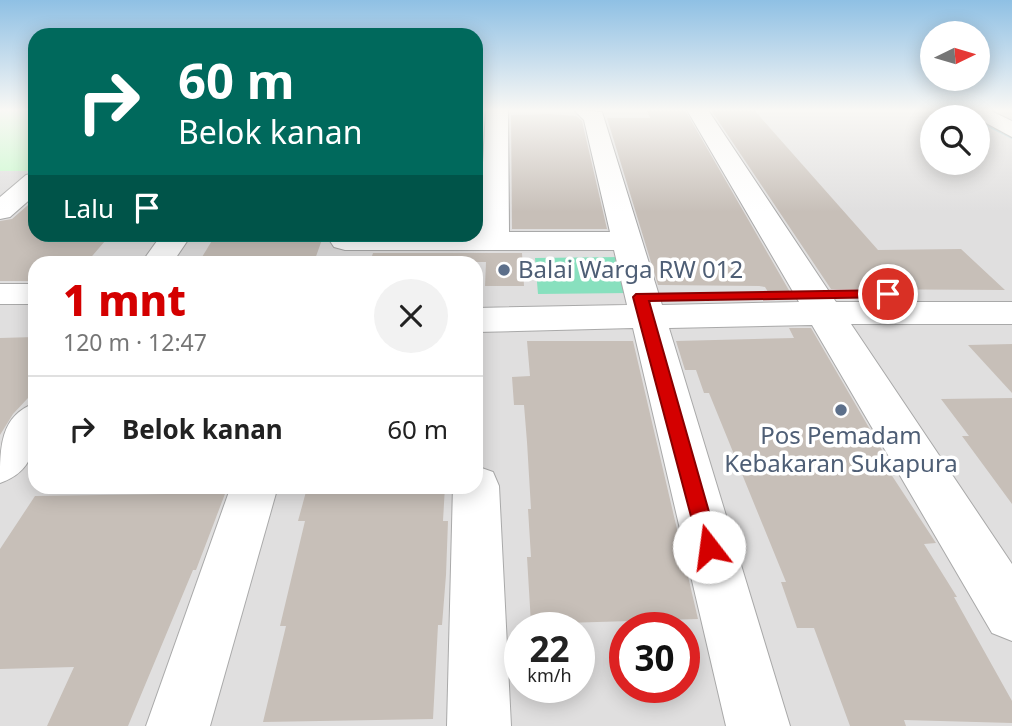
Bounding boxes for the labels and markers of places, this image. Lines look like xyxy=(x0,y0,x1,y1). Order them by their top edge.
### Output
place label: Balai Warga RW 012 xyxy=(518,252,743,285)
marker: Balai Warga RW 012 xyxy=(496,262,512,278)
pin xyxy=(858,264,918,324)
marker: Pos Pemadam Kebakaran Sukapura xyxy=(833,402,849,418)
place label: Pos Pemadam Kebakaran Sukapura xyxy=(724,418,958,479)

